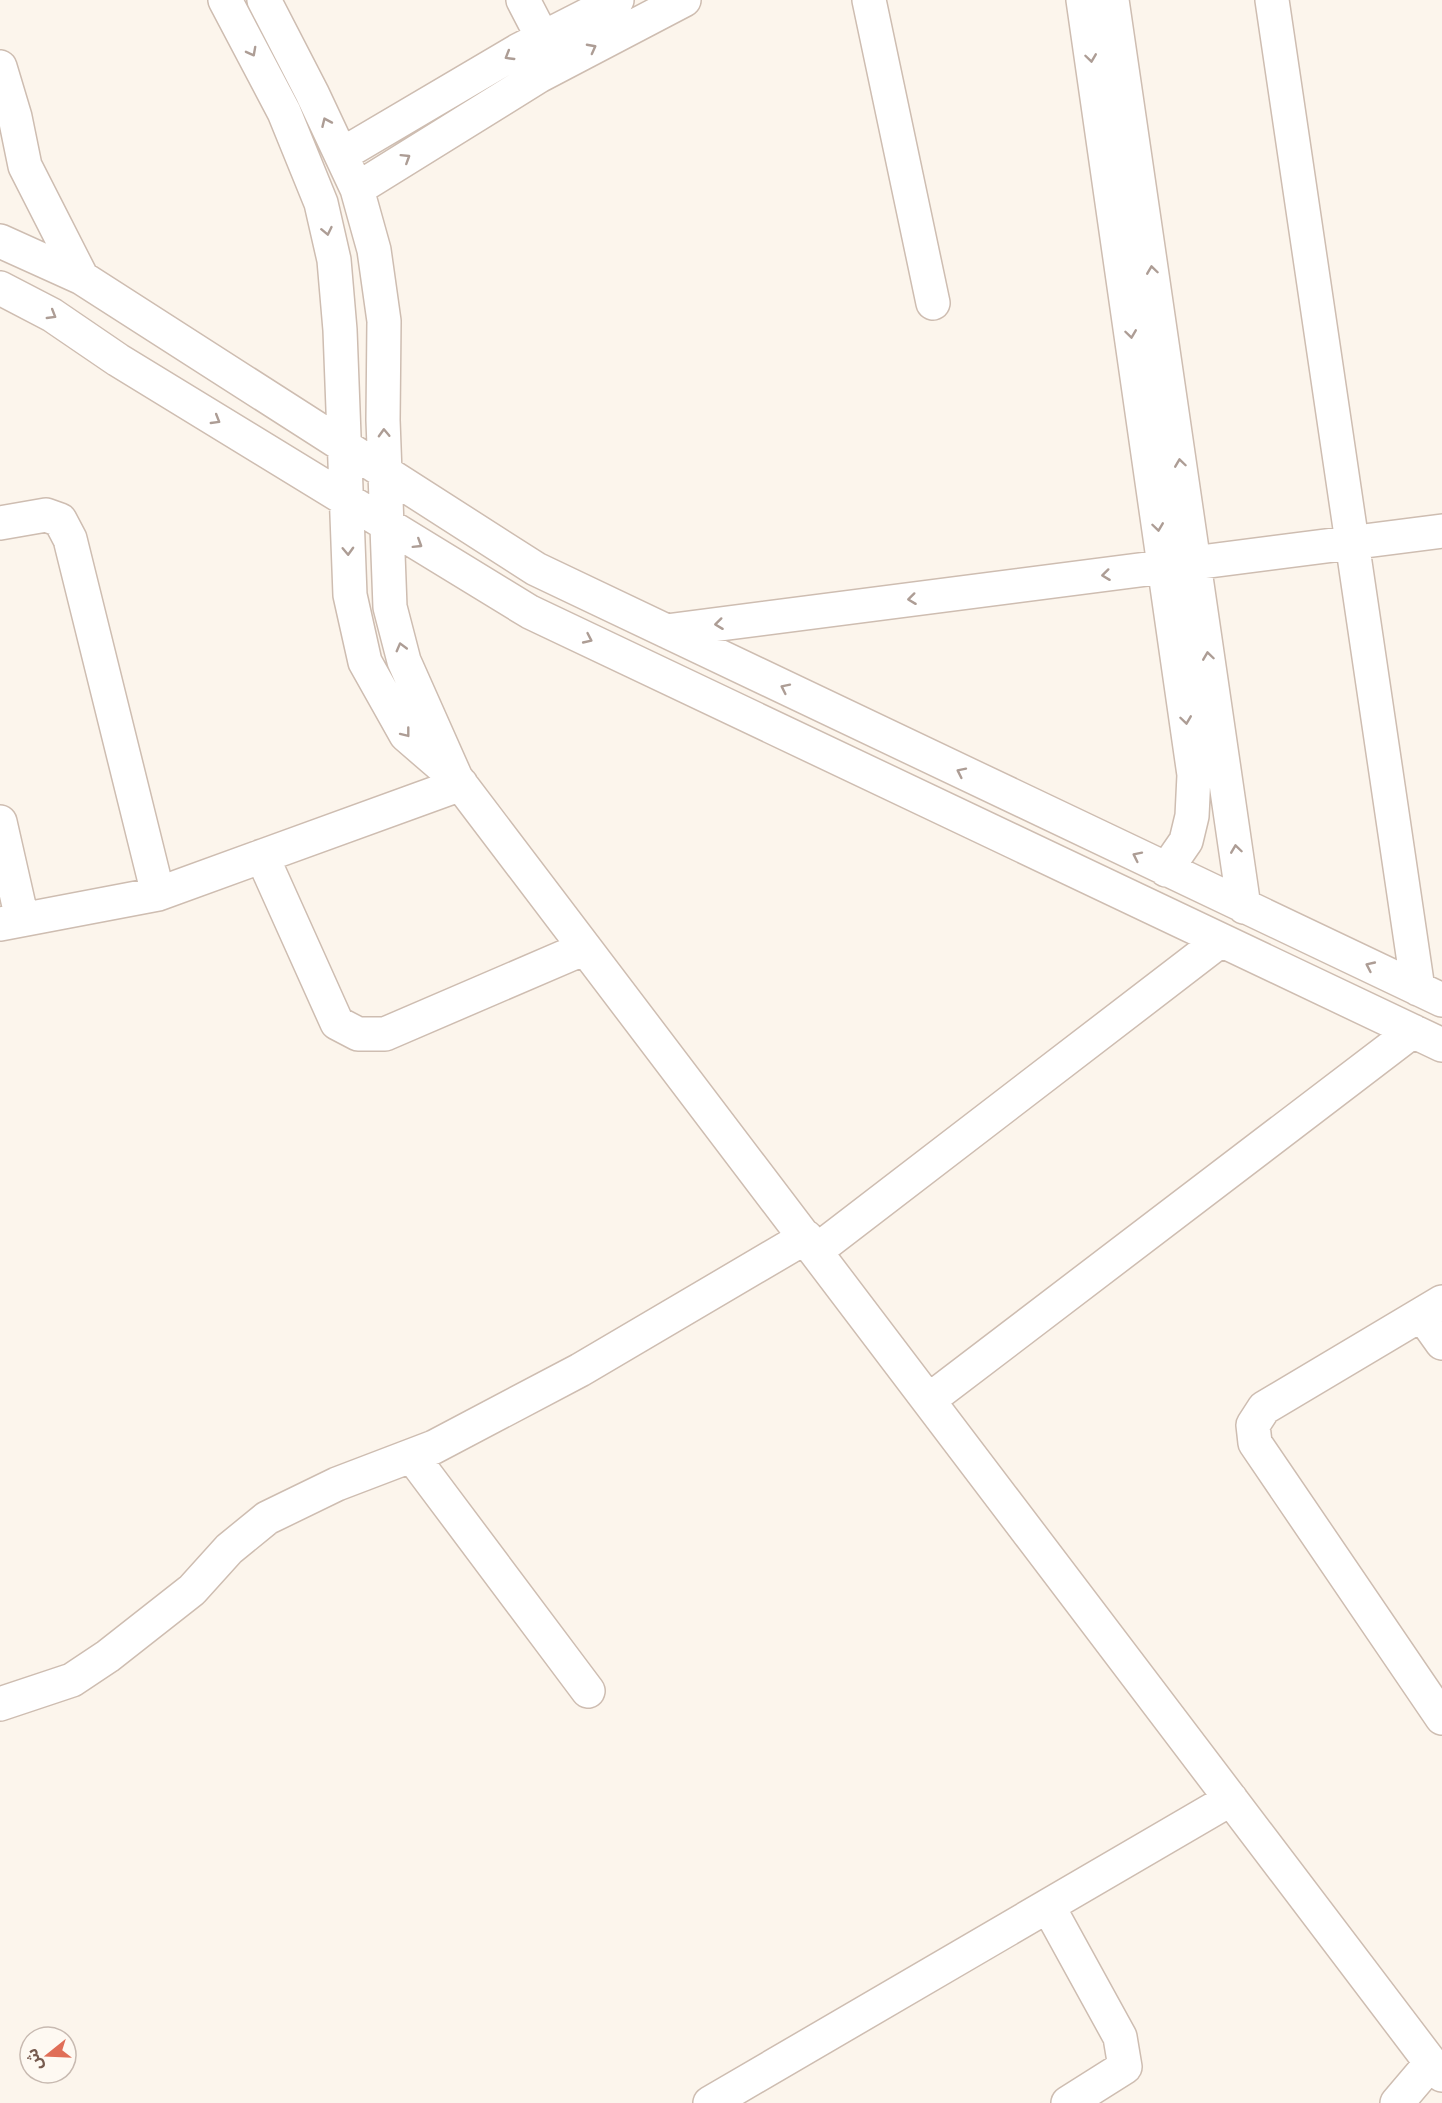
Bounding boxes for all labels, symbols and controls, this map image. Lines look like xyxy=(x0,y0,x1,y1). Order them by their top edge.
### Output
one-way arrow xyxy=(585,44,596,55)
one-way arrow xyxy=(245,46,256,56)
one-way arrow xyxy=(505,48,515,60)
one-way arrow xyxy=(1085,53,1097,63)
one-way arrow xyxy=(321,117,333,128)
one-way arrow xyxy=(400,154,410,166)
one-way arrow xyxy=(320,226,333,236)
one-way arrow xyxy=(1146,266,1158,275)
one-way arrow xyxy=(46,308,56,320)
one-way arrow xyxy=(1124,330,1136,339)
one-way arrow xyxy=(210,413,220,424)
one-way arrow xyxy=(377,428,390,437)
one-way arrow xyxy=(1174,459,1186,468)
one-way arrow xyxy=(1152,523,1164,532)
one-way arrow xyxy=(412,536,423,547)
one-way arrow xyxy=(342,546,355,555)
one-way arrow xyxy=(1101,568,1110,580)
one-way arrow xyxy=(908,593,917,605)
one-way arrow xyxy=(714,617,723,630)
one-way arrow xyxy=(581,632,592,644)
one-way arrow xyxy=(395,642,408,652)
one-way arrow xyxy=(1203,652,1215,661)
one-way arrow xyxy=(781,684,791,695)
one-way arrow xyxy=(1179,716,1191,725)
one-way arrow xyxy=(399,726,410,737)
one-way arrow xyxy=(956,768,967,780)
one-way arrow xyxy=(1231,845,1243,854)
one-way arrow xyxy=(1132,852,1143,864)
one-way arrow xyxy=(1366,962,1377,974)
north arrow xyxy=(18,2025,78,2085)
text: ش xyxy=(22,2046,47,2073)

